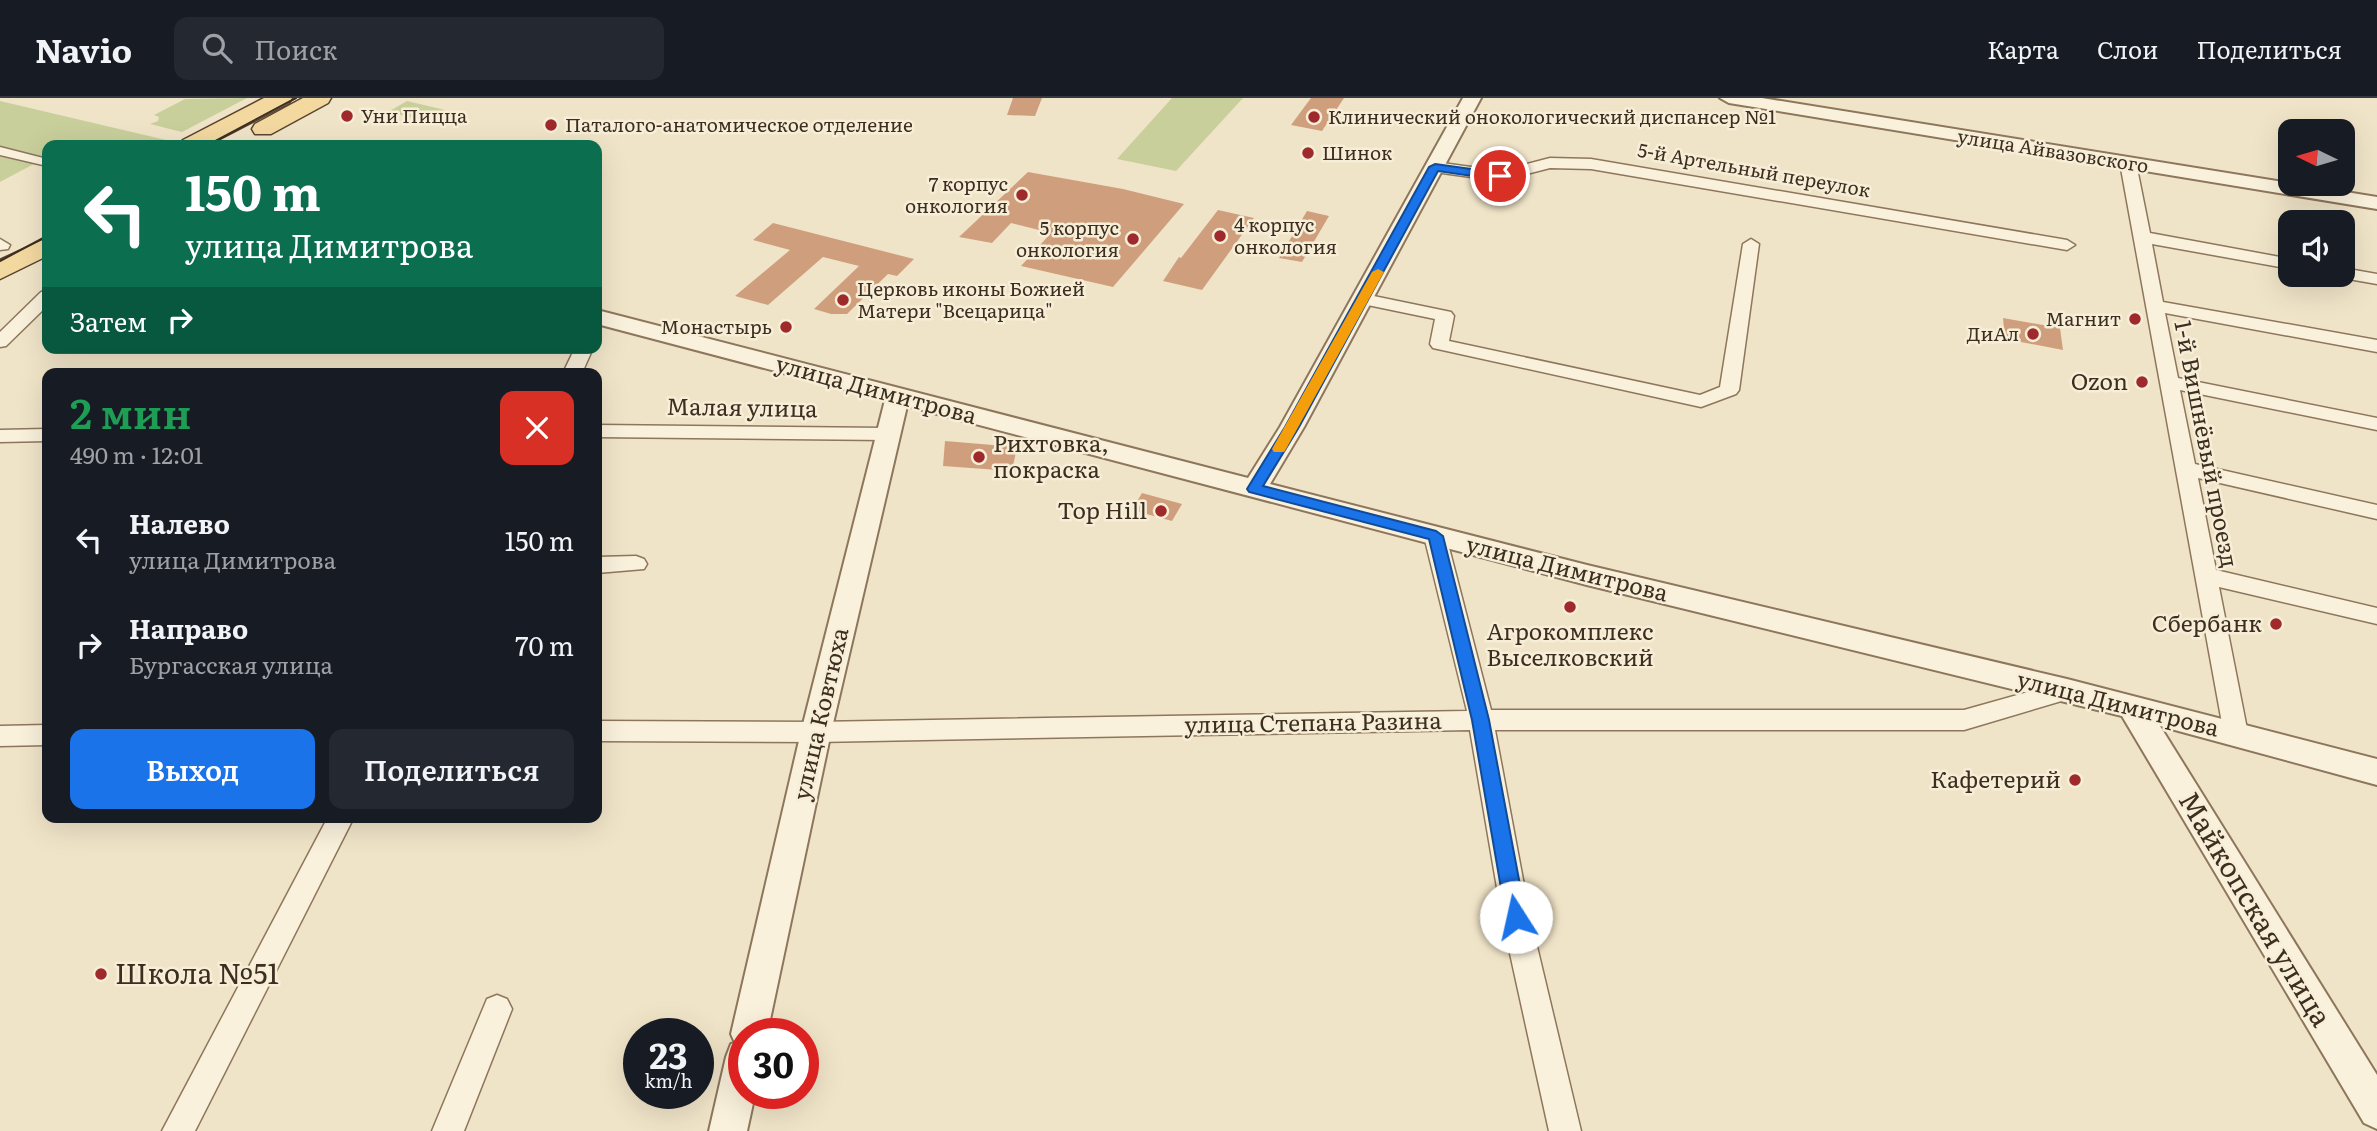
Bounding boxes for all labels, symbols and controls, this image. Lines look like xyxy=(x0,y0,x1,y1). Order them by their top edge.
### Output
search box xyxy=(174,17,664,80)
text: Navio xyxy=(35,24,132,73)
icon: search xyxy=(198,29,236,67)
text: Поиск xyxy=(254,29,337,68)
text: Карта xyxy=(1987,31,2059,66)
text: Слои xyxy=(2097,31,2158,66)
text: Поделиться xyxy=(2196,31,2342,66)
place label: Уни Пицца xyxy=(361,101,468,129)
place label: Клинический онокологический диспансер №1 xyxy=(1328,102,1776,130)
marker: Уни Пицца xyxy=(339,108,355,124)
marker: Клинический онокологический диспансер №1 xyxy=(1306,109,1322,125)
place label: Паталого-анатомическое отделение xyxy=(565,110,913,138)
marker: Паталого-анатомическое отделение xyxy=(543,117,559,133)
north arrow xyxy=(2278,119,2356,196)
map controls xyxy=(2278,119,2355,287)
street label: улица Айвазовского xyxy=(1956,121,2151,179)
street label: 5-й Артельный переулок xyxy=(1636,135,1873,203)
place label: Шинок xyxy=(1322,138,1393,166)
marker: Шинок xyxy=(1300,145,1316,161)
pin xyxy=(1470,146,1530,206)
text: 150 m xyxy=(185,153,321,226)
icon: arrive xyxy=(1481,157,1519,195)
icon: left xyxy=(70,168,161,259)
place label: 7 корпус онкология xyxy=(905,169,1008,219)
marker: 7 корпус онкология xyxy=(1014,187,1030,203)
place label: 4 корпус онкология xyxy=(1234,210,1337,260)
button: sound xyxy=(2278,210,2355,287)
place label: 5 корпус онкология xyxy=(1016,213,1119,263)
text: улица Димитрова xyxy=(185,220,473,268)
marker: 4 корпус онкология xyxy=(1212,228,1228,244)
marker: 5 корпус онкология xyxy=(1125,231,1141,247)
place label: Церковь иконы Божией Матери "Всецарица" xyxy=(857,274,1085,324)
marker: Церковь иконы Божией Матери "Всецарица" xyxy=(835,292,851,308)
text: Затем xyxy=(70,301,147,340)
icon: right xyxy=(161,301,199,339)
place label: Магнит xyxy=(2045,304,2121,332)
marker: Магнит xyxy=(2127,311,2143,327)
place label: Монастырь xyxy=(660,312,772,340)
street label: 1-й Вишнёвый проезд xyxy=(2167,317,2249,570)
marker: Монастырь xyxy=(778,319,794,335)
place label: ДиАл xyxy=(1967,319,2019,347)
marker: ДиАл xyxy=(2025,326,2041,342)
street label: улица Димитрова xyxy=(772,345,982,431)
place label: Ozon xyxy=(2071,363,2128,397)
marker: Ozon xyxy=(2134,374,2150,390)
text: 2 мин xyxy=(70,380,191,442)
street label: Малая улица xyxy=(666,388,819,424)
button: close xyxy=(500,391,574,465)
place label: Рихтовка, покраска xyxy=(993,425,1109,485)
text: 490 m · 12:01 xyxy=(70,437,203,471)
marker: Рихтовка, покраска xyxy=(971,449,987,465)
place label: Top Hill xyxy=(1057,492,1147,526)
text: Налево xyxy=(129,503,230,542)
marker: Top Hill xyxy=(1153,503,1169,519)
text: 150 m xyxy=(505,520,574,559)
icon: left xyxy=(70,521,108,559)
street label: улица Димитрова xyxy=(1463,526,1673,609)
text: улица Димитрова xyxy=(129,542,336,576)
marker: Агрокомплекс Выселковский xyxy=(1562,599,1578,615)
place label: Сбербанк xyxy=(2152,605,2262,639)
text: Направо xyxy=(129,608,248,647)
place label: Агрокомплекс Выселковский xyxy=(1486,613,1654,673)
marker: Сбербанк xyxy=(2268,616,2284,632)
street label: улица Ковтюха xyxy=(783,623,856,803)
text: 70 m xyxy=(515,625,574,664)
icon: right xyxy=(70,626,108,664)
text: Бургасская улица xyxy=(129,647,333,681)
street label: улица Димитрова xyxy=(2014,661,2224,744)
street label: улица Степана Разина xyxy=(1184,702,1443,740)
button: Выход xyxy=(70,729,315,809)
button: Поделиться xyxy=(329,729,574,809)
place label: Кафетерий xyxy=(1930,761,2061,795)
marker: Кафетерий xyxy=(2067,772,2083,788)
street label: Майкопская улица xyxy=(2170,782,2344,1034)
position arrow xyxy=(1479,880,1553,954)
place label: Школа №51 xyxy=(115,951,279,993)
marker: Школа №51 xyxy=(93,966,109,982)
speed limit sign: 30 xyxy=(728,1018,819,1109)
text: 23 xyxy=(649,1028,688,1080)
text: km/h xyxy=(645,1067,692,1094)

